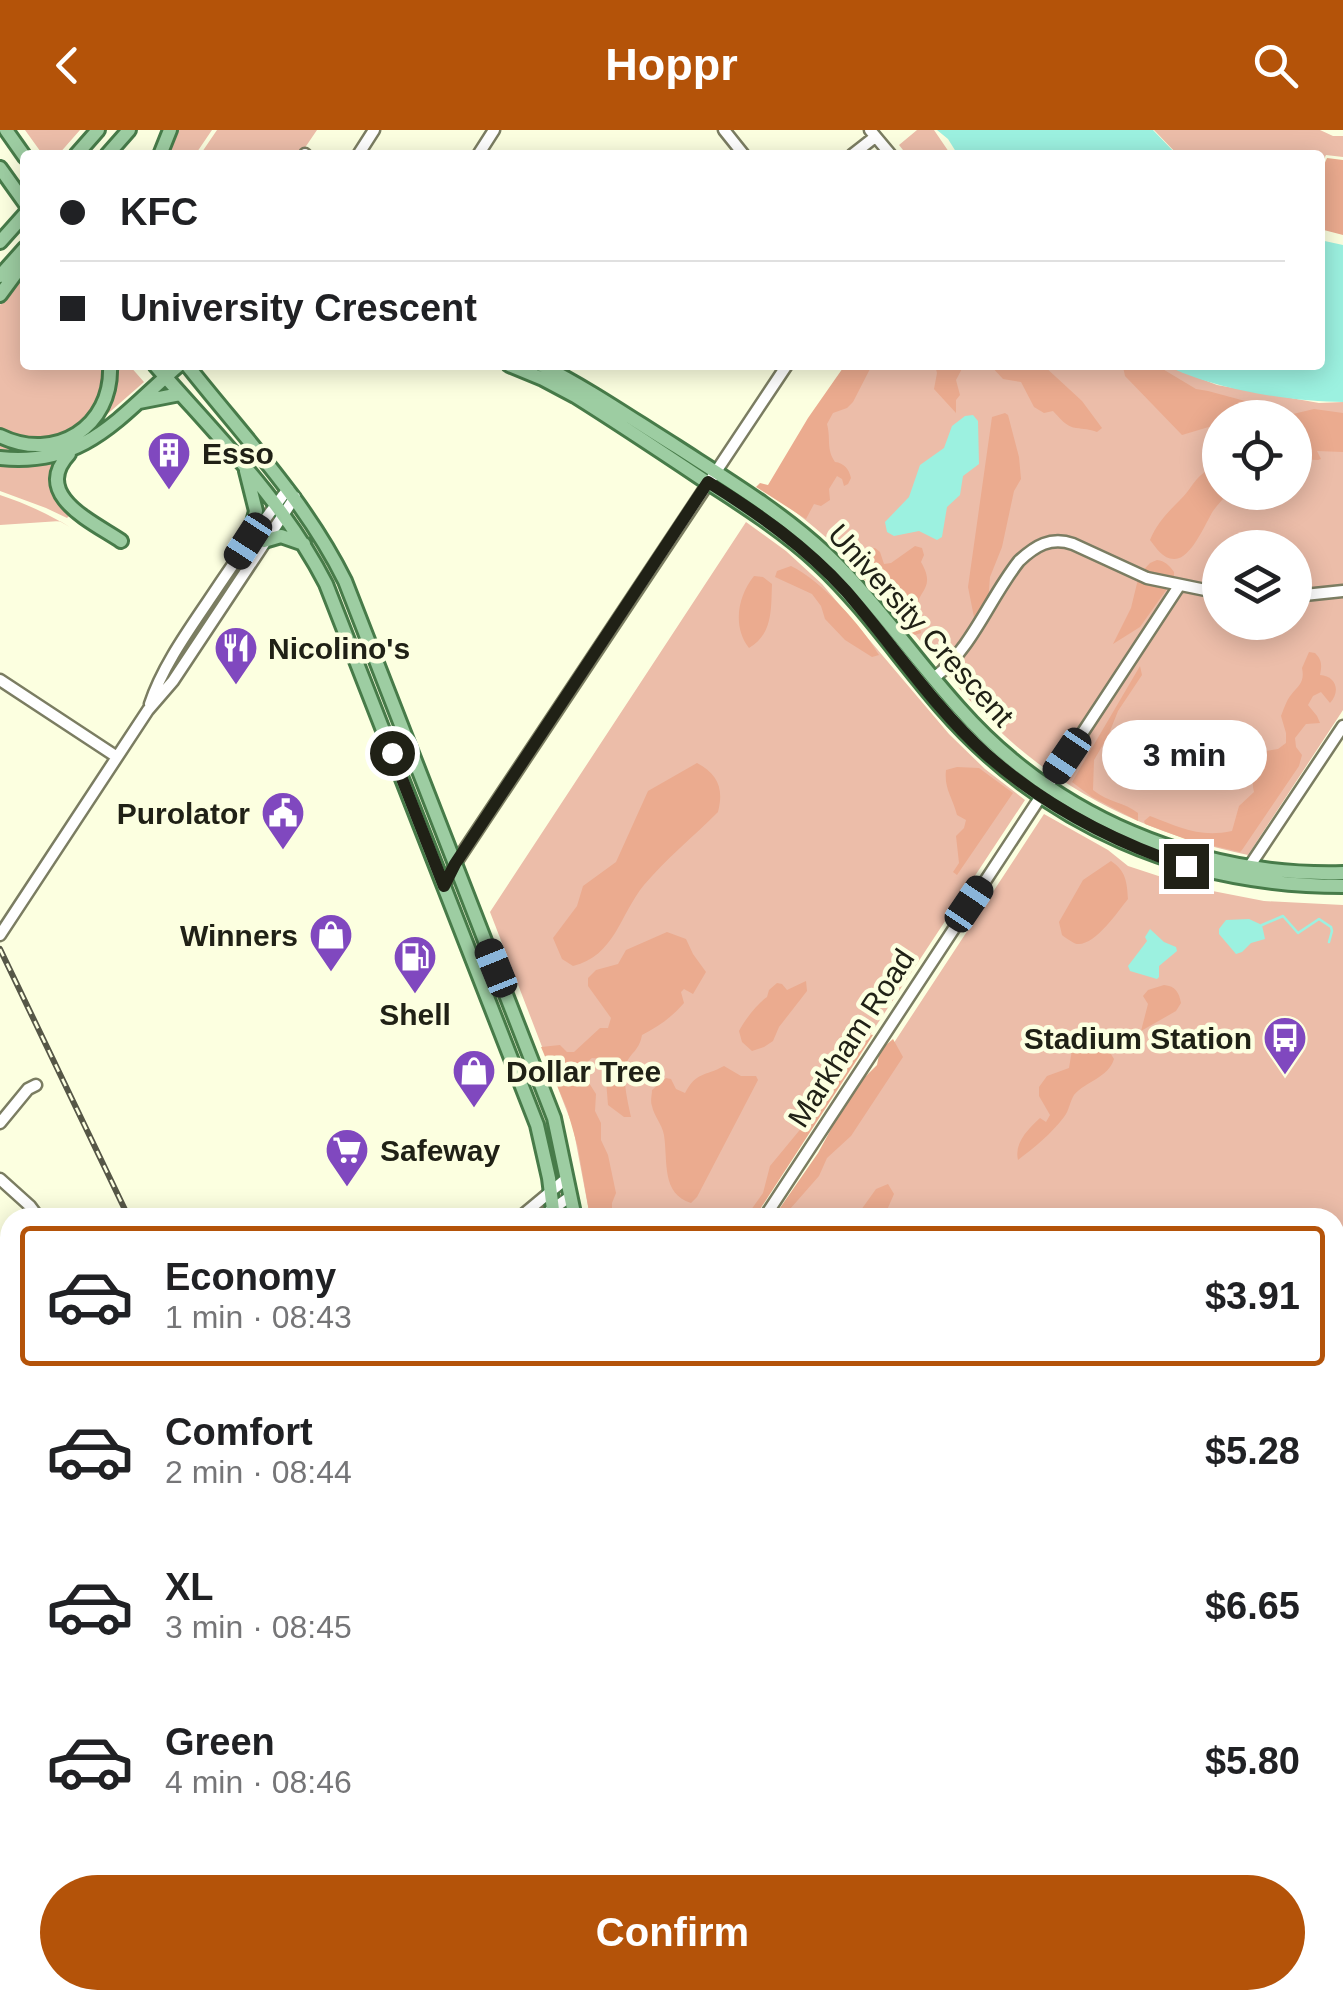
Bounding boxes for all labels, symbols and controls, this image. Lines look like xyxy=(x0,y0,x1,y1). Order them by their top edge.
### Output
icon: back xyxy=(40,38,95,93)
icon: search xyxy=(1248,38,1303,93)
text: Hoppr xyxy=(605,39,738,90)
text: KFC xyxy=(120,191,198,233)
text: University Crescent xyxy=(120,287,477,329)
map controls xyxy=(1202,400,1312,640)
button: locate xyxy=(1202,400,1312,510)
building icon: Esso xyxy=(146,430,192,491)
place label: Esso xyxy=(202,437,274,470)
car xyxy=(219,508,277,574)
street label: University Crescent xyxy=(822,517,1021,733)
button: layers xyxy=(1202,530,1312,640)
restaurant icon: Nicolino's xyxy=(213,625,259,686)
place label: Nicolino's xyxy=(268,632,410,665)
callout: 3 min xyxy=(1104,721,1268,791)
car xyxy=(1038,723,1096,789)
route start xyxy=(370,731,415,776)
text: 3 min xyxy=(1143,737,1226,773)
public building icon: Purolator xyxy=(260,790,306,851)
place label: Purolator xyxy=(117,797,250,830)
route end xyxy=(1164,844,1209,889)
car xyxy=(940,871,998,937)
shop icon: Winners xyxy=(308,912,354,973)
place label: Winners xyxy=(180,919,298,952)
fuel station icon: Shell xyxy=(392,934,438,995)
car xyxy=(471,935,521,1001)
street label: Markham Road xyxy=(781,943,921,1133)
place label: Shell xyxy=(379,998,451,1031)
bus stop icon: Stadium Station xyxy=(1262,1015,1308,1076)
place label: Stadium Station xyxy=(1024,1022,1252,1055)
shop icon: Dollar Tree xyxy=(451,1048,497,1109)
place label: Dollar Tree xyxy=(506,1055,661,1088)
supermarket icon: Safeway xyxy=(324,1127,370,1188)
place label: Safeway xyxy=(380,1134,500,1167)
icon: car xyxy=(45,1251,135,1341)
text: Economy xyxy=(165,1256,336,1298)
text: $3.91 xyxy=(1205,1275,1300,1317)
text: 1 min · 08:43 xyxy=(165,1299,352,1335)
icon: car xyxy=(45,1406,135,1496)
text: Comfort xyxy=(165,1411,313,1453)
text: $5.28 xyxy=(1205,1430,1300,1472)
text: 2 min · 08:44 xyxy=(165,1454,352,1490)
icon: car xyxy=(45,1561,135,1651)
text: XL xyxy=(165,1566,214,1608)
text: $6.65 xyxy=(1205,1585,1300,1627)
text: 3 min · 08:45 xyxy=(165,1609,352,1645)
icon: car xyxy=(45,1716,135,1806)
text: Green xyxy=(165,1721,275,1763)
text: $5.80 xyxy=(1205,1740,1300,1782)
text: 4 min · 08:46 xyxy=(165,1764,352,1800)
button: Confirm xyxy=(40,1875,1305,1990)

